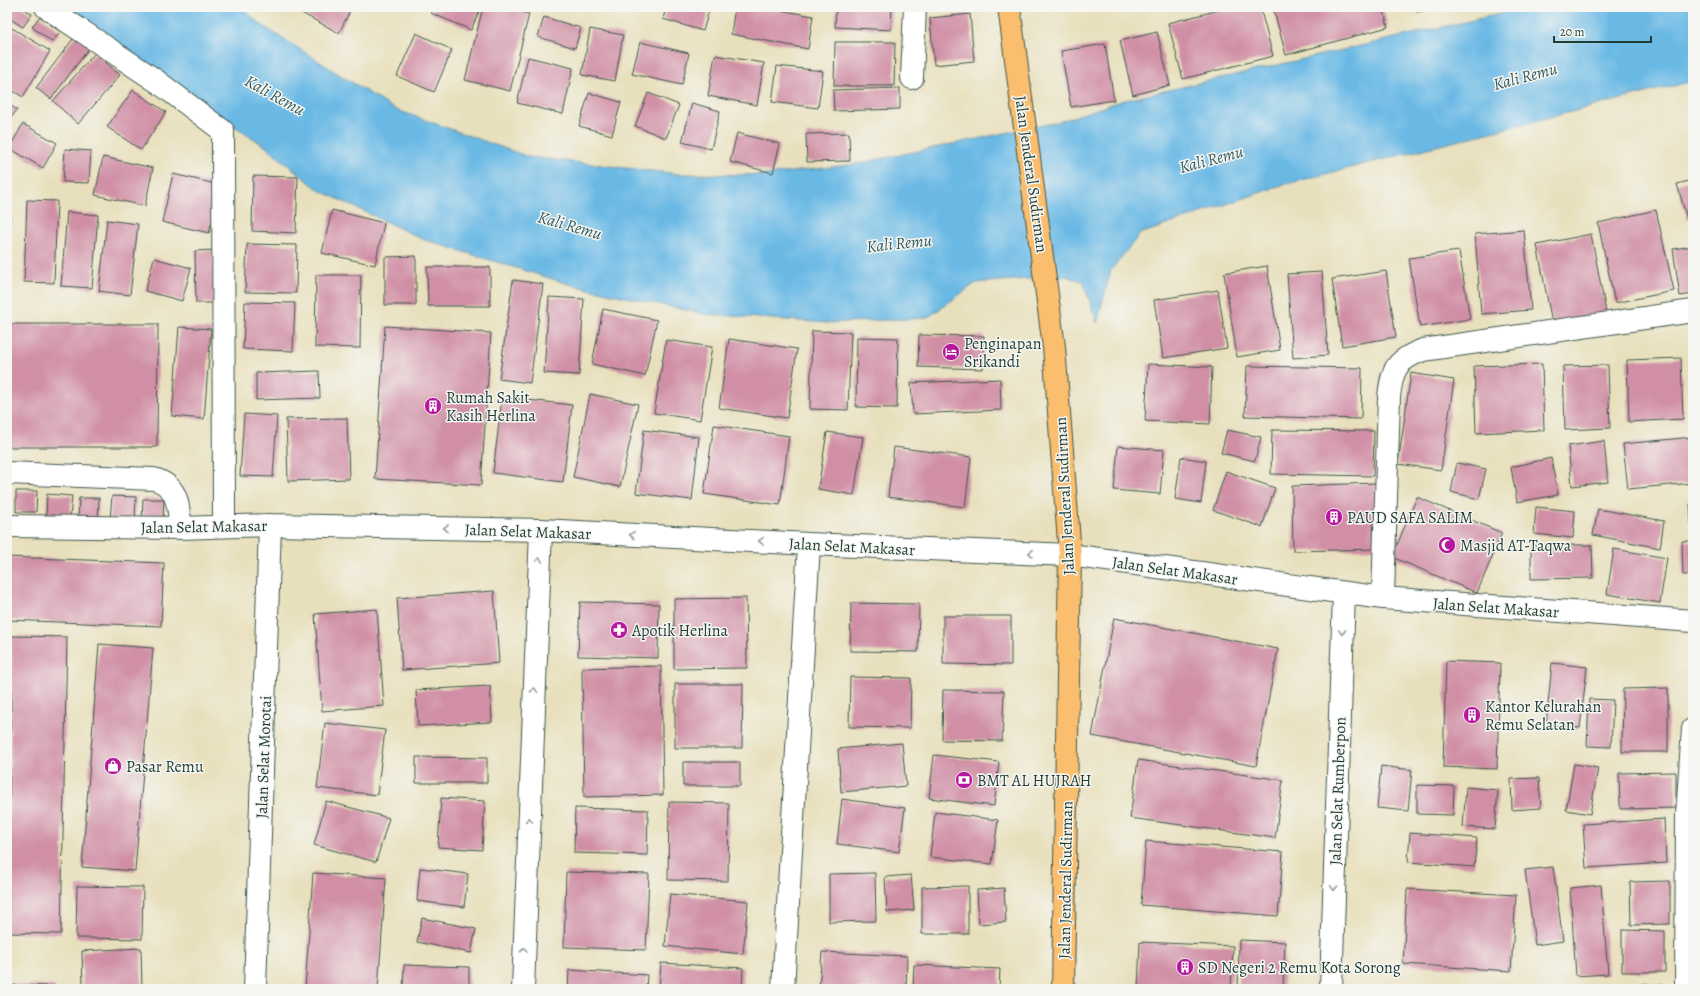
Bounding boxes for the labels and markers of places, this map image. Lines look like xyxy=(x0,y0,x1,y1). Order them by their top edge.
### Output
place label: Penginapan Srikandi xyxy=(964,333,1042,373)
hotel icon: Penginapan Srikandi xyxy=(941,342,961,362)
place label: Rumah Sakit Kasih Herlina xyxy=(446,387,536,427)
building icon: Rumah Sakit Kasih Herlina xyxy=(423,396,443,416)
building icon: PAUD SAFA SALIM xyxy=(1324,507,1344,527)
place label: PAUD SAFA SALIM xyxy=(1347,507,1473,529)
mosque icon: Masjid AT-Taqwa xyxy=(1437,535,1457,555)
place label: Masjid AT-Taqwa xyxy=(1460,535,1572,557)
pharmacy icon: Apotik Herlina xyxy=(609,620,629,640)
place label: Apotik Herlina xyxy=(631,620,729,642)
place label: Kantor Kelurahan Remu Selatan xyxy=(1485,696,1601,736)
building icon: Kantor Kelurahan Remu Selatan xyxy=(1462,705,1482,725)
shop icon: Pasar Remu xyxy=(103,756,123,776)
place label: Pasar Remu xyxy=(126,756,204,778)
bank icon: BMT AL HUJRAH xyxy=(954,770,974,790)
place label: BMT AL HUJRAH xyxy=(977,770,1092,792)
building icon: SD Negeri 2 Remu Kota Sorong xyxy=(1175,957,1195,977)
place label: SD Negeri 2 Remu Kota Sorong xyxy=(1198,957,1401,979)

